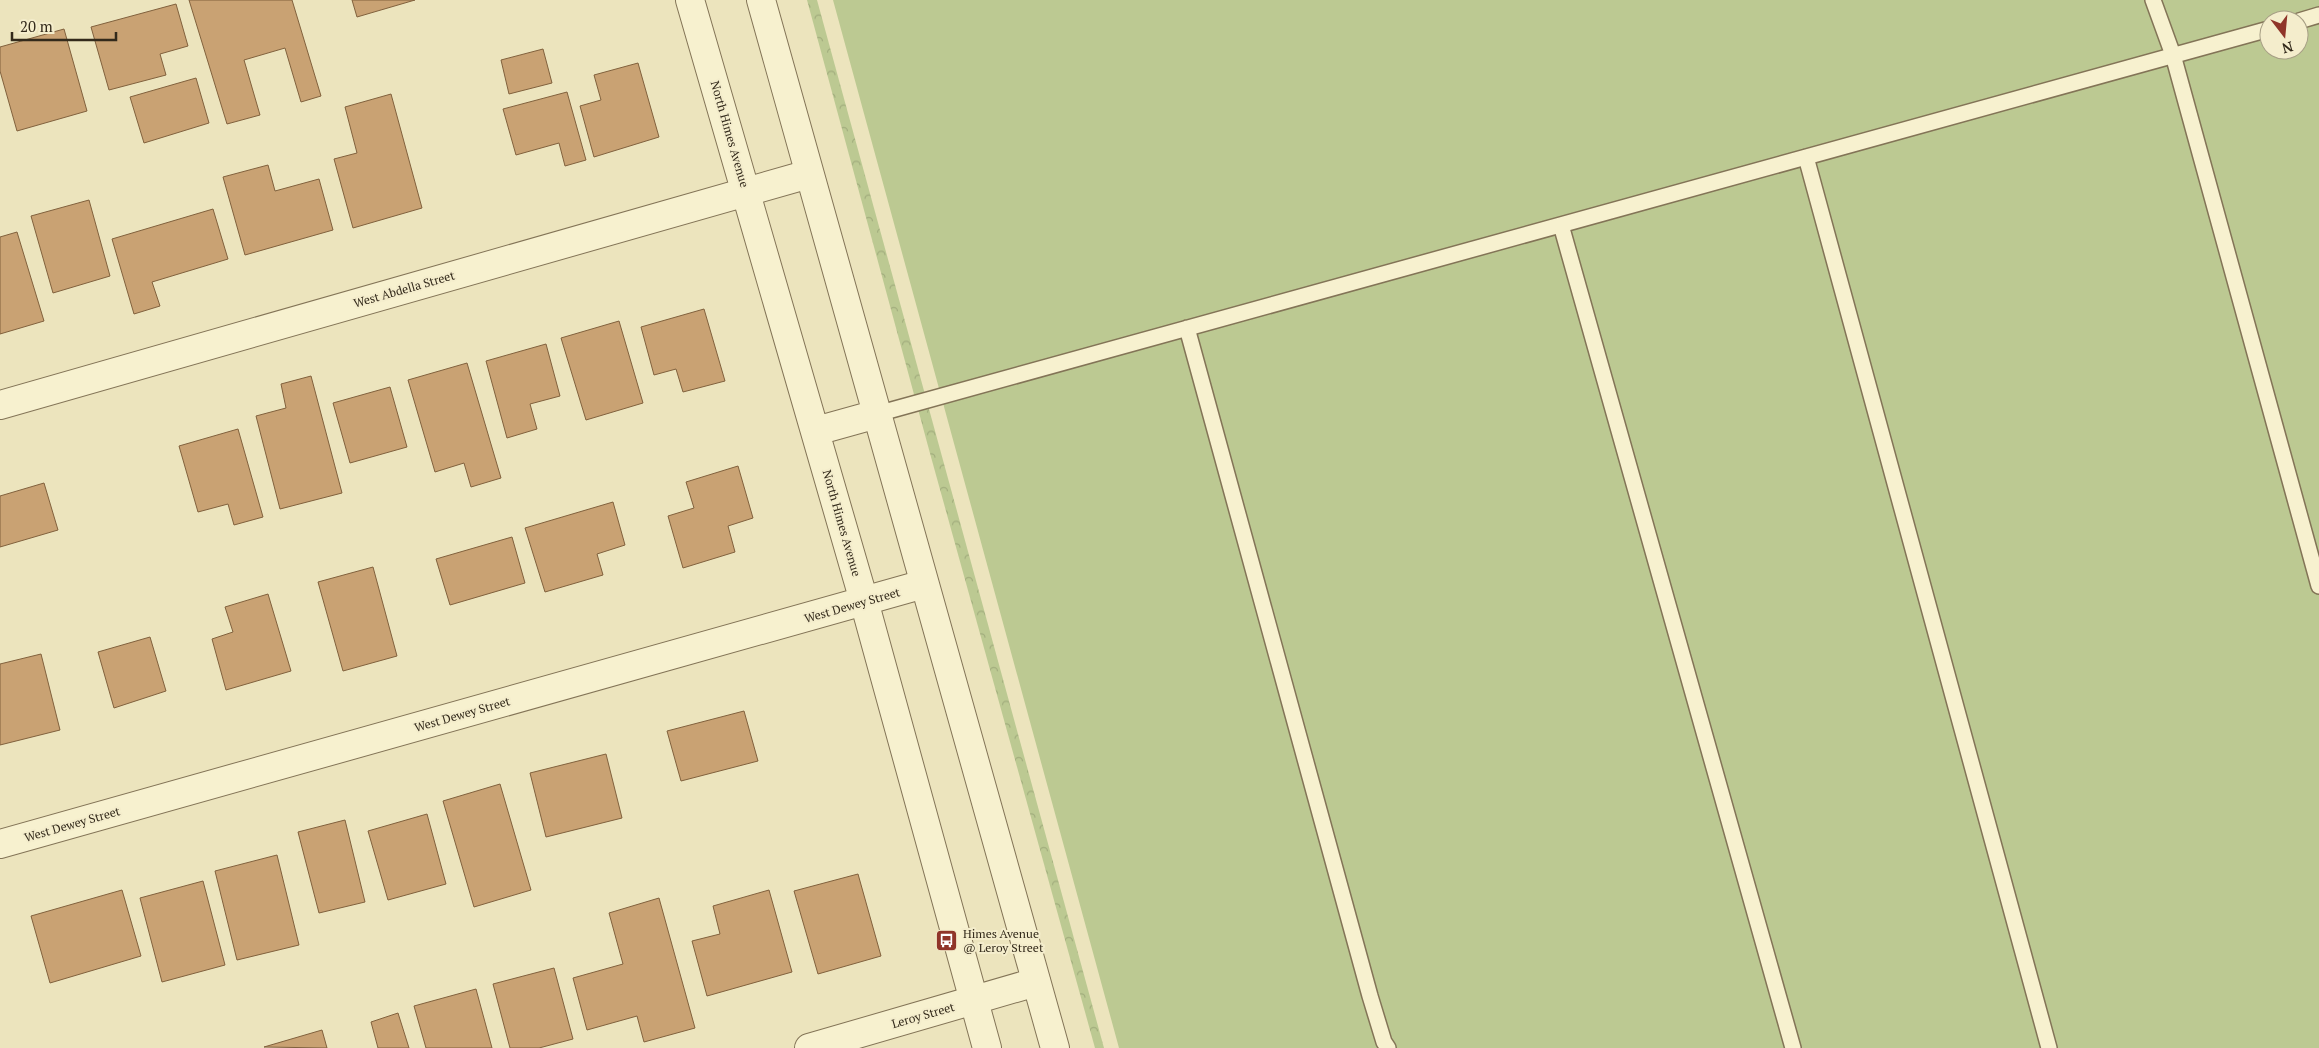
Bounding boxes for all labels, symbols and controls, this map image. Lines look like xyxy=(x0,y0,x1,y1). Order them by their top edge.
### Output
scale bar xyxy=(12,10,116,42)
north arrow xyxy=(2259,10,2309,60)
text: 20 m xyxy=(20,16,53,36)
text: N xyxy=(2280,37,2295,59)
street label: North Himes Avenue xyxy=(708,79,752,189)
street label: West Abdella Street xyxy=(352,267,457,311)
street label: North Himes Avenue xyxy=(820,468,864,578)
street label: West Dewey Street xyxy=(802,584,902,626)
street label: West Dewey Street xyxy=(412,693,512,735)
street label: West Dewey Street xyxy=(22,803,122,845)
place label: Himes Avenue @ Leroy Street xyxy=(963,926,1044,955)
bus stop icon: Himes Avenue @ Leroy Street xyxy=(935,928,959,952)
street label: Leroy Street xyxy=(890,999,957,1031)

